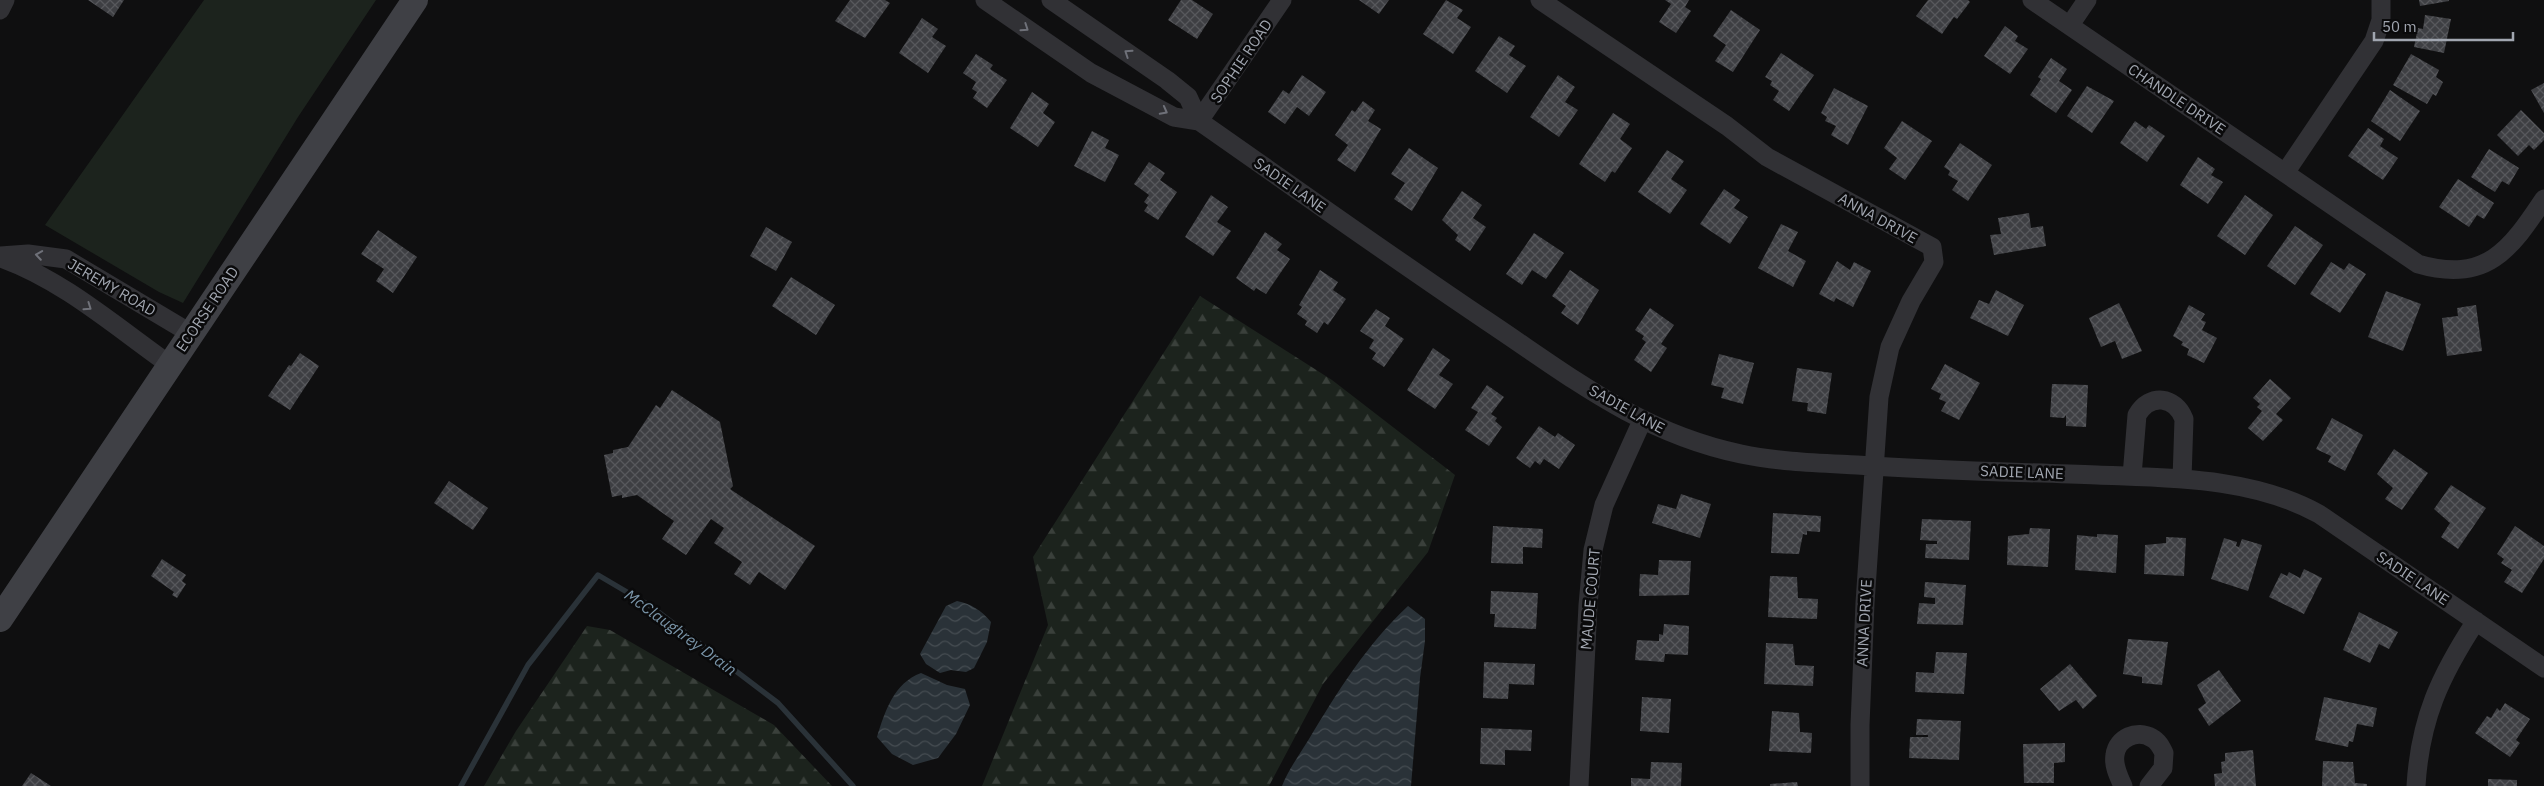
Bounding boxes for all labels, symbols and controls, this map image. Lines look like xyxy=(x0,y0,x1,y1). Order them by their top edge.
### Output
scale bar xyxy=(2374,10,2513,42)
street label: SOPHIE ROAD xyxy=(1206,16,1276,106)
text: 50 m xyxy=(2382,17,2417,36)
one-way arrow xyxy=(1019,22,1029,31)
one-way arrow xyxy=(1124,50,1134,59)
street label: CHANDLE DRIVE xyxy=(2125,59,2229,139)
one-way arrow xyxy=(1159,105,1168,115)
street label: SADIE LANE xyxy=(1250,153,1330,217)
street label: ANNA DRIVE xyxy=(1835,188,1921,248)
one-way arrow xyxy=(35,251,44,261)
street label: JEREMY ROAD xyxy=(64,254,160,320)
street label: ECORSE ROAD xyxy=(172,263,242,355)
one-way arrow xyxy=(82,301,92,310)
street label: SADIE LANE xyxy=(1586,380,1668,438)
street label: SADIE LANE xyxy=(1980,461,2064,483)
street label: MAUDE COURT xyxy=(1576,547,1604,651)
street label: SADIE LANE xyxy=(2373,547,2453,609)
street label: ANNA DRIVE xyxy=(1852,579,1876,667)
water label: McClaughrey Drain xyxy=(621,585,741,679)

